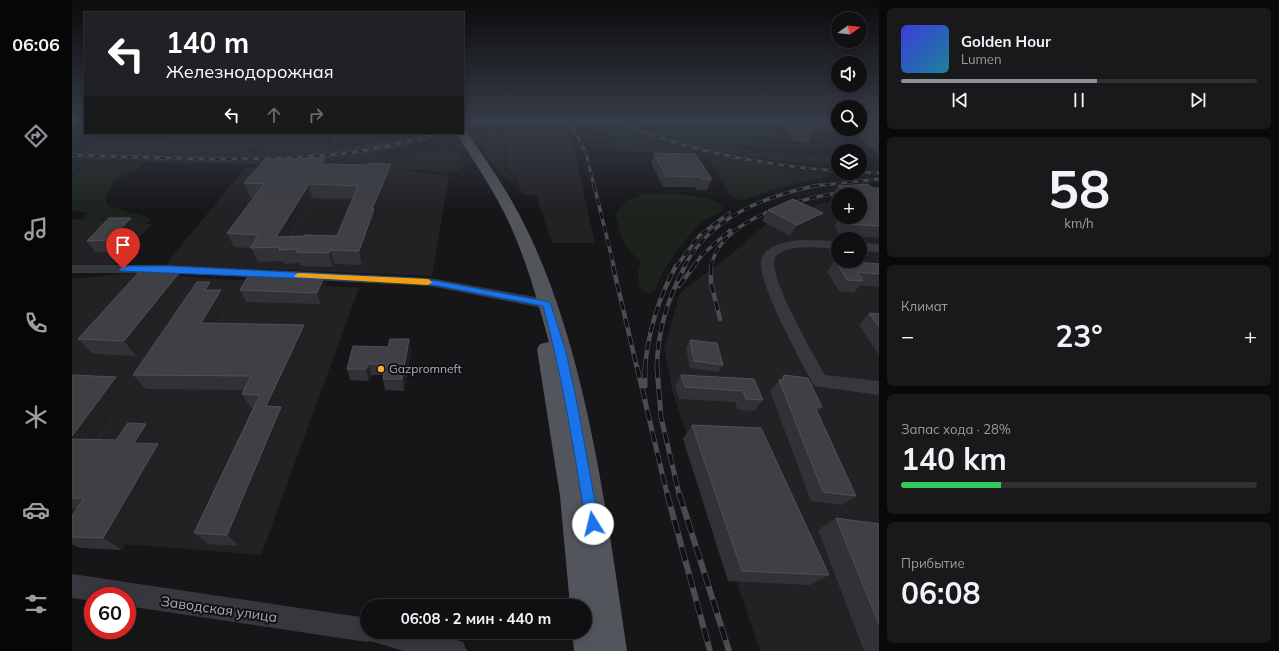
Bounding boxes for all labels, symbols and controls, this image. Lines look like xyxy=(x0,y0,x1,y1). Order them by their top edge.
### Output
north arrow xyxy=(831,12,867,48)
map controls xyxy=(831,12,867,268)
text: 140 m xyxy=(166,25,249,60)
icon: left xyxy=(100,28,152,80)
text: Golden Hour xyxy=(961,32,1051,51)
text: 06:06 xyxy=(12,33,60,56)
text: Lumen xyxy=(961,51,1002,67)
button: sound xyxy=(831,56,867,92)
text: Железнодорожная xyxy=(166,60,334,83)
icon: previous xyxy=(949,89,971,111)
icon: pause xyxy=(1068,89,1090,111)
icon: next xyxy=(1187,89,1209,111)
button: search xyxy=(831,100,867,136)
icon: left xyxy=(221,104,243,126)
icon: ahead xyxy=(263,104,285,126)
icon: right xyxy=(305,104,327,126)
icon: directions xyxy=(22,122,50,150)
button: layers xyxy=(831,144,867,180)
text: 58 xyxy=(1048,156,1110,221)
button: + xyxy=(831,188,867,224)
icon: music xyxy=(22,215,50,243)
text: km/h xyxy=(1064,215,1094,231)
pin xyxy=(106,228,140,269)
button: − xyxy=(831,232,867,268)
icon: arrive xyxy=(112,234,134,256)
text: Климат xyxy=(901,298,948,314)
icon: phone xyxy=(22,309,50,337)
text: 23° xyxy=(1055,317,1103,355)
text: − xyxy=(901,322,914,350)
text: + xyxy=(1244,322,1257,350)
place label: Gazpromneft xyxy=(389,361,462,376)
marker: Gazpromneft xyxy=(376,364,386,374)
icon: climate xyxy=(22,403,50,431)
text: Запас хода · 28% xyxy=(901,421,1011,437)
text: 140 km xyxy=(901,440,1007,478)
icon: car xyxy=(22,496,50,524)
position arrow xyxy=(572,503,614,545)
text: Прибытие xyxy=(901,555,965,571)
text: 06:08 xyxy=(901,574,980,612)
speed limit sign: 60 xyxy=(84,587,136,639)
icon: filters xyxy=(22,590,50,618)
street label: Заводская улица xyxy=(160,592,278,626)
text: 06:08 · 2 мин · 440 m xyxy=(401,609,551,628)

